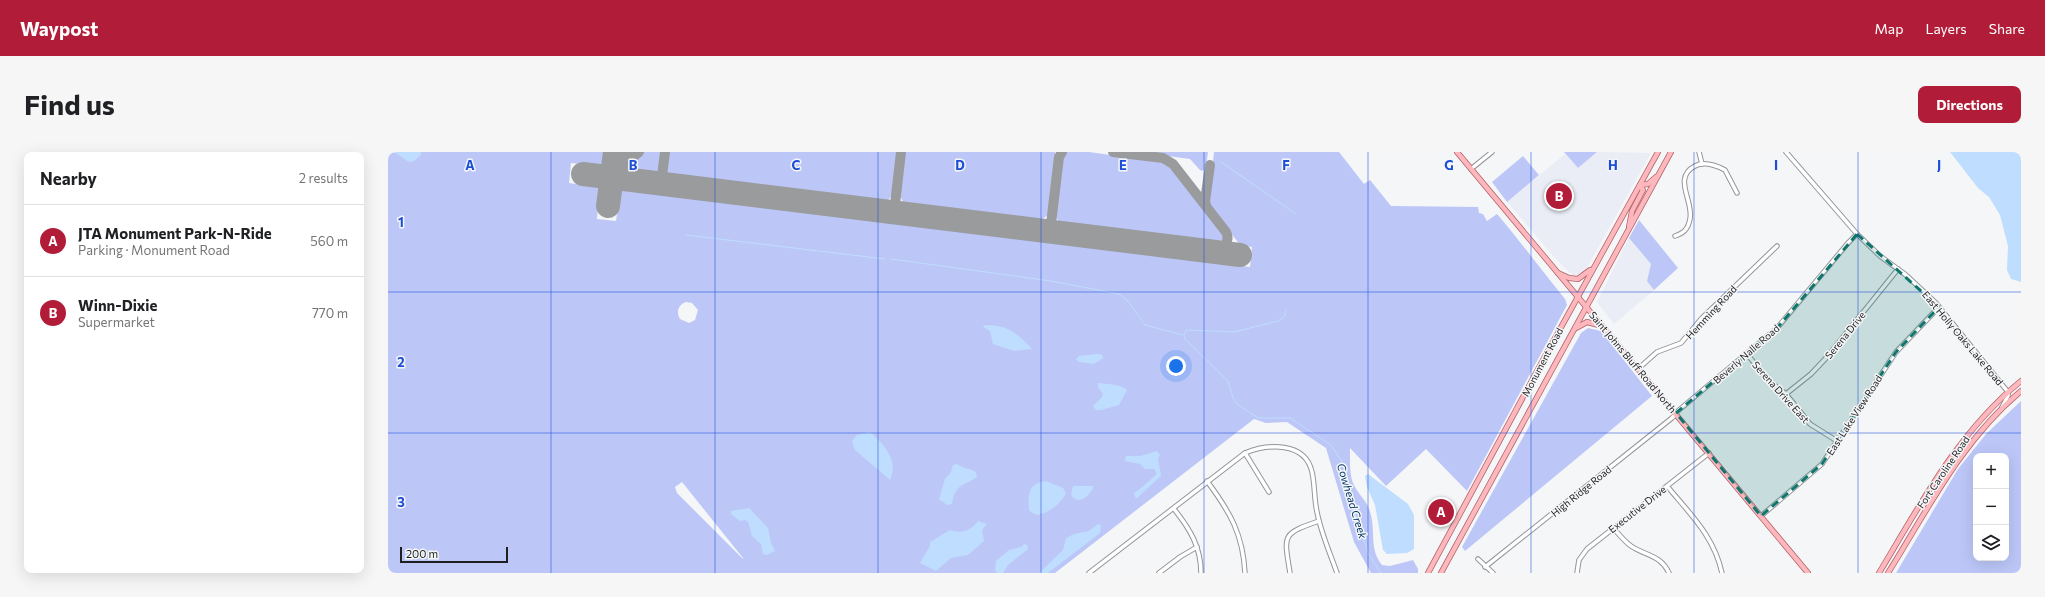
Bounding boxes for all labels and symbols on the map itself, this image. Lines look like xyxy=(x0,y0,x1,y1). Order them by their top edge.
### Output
text: A xyxy=(465,157,475,173)
text: B xyxy=(629,157,638,173)
text: C xyxy=(792,157,801,173)
text: D xyxy=(955,157,965,173)
text: E xyxy=(1119,157,1127,173)
text: F xyxy=(1282,157,1290,173)
text: G xyxy=(1444,157,1454,173)
text: H xyxy=(1608,157,1618,173)
text: I xyxy=(1774,157,1778,173)
text: J xyxy=(1937,157,1941,173)
pin: B xyxy=(1546,181,1572,211)
text: 1 xyxy=(398,214,404,230)
street label: Hemming Road xyxy=(1683,282,1739,341)
street label: East Holly Oaks Lake Road xyxy=(1920,288,2006,388)
street label: Saint Johns Bluff Road North xyxy=(1587,309,1679,415)
street label: Serena Drive xyxy=(1822,309,1868,361)
street label: Beverly Nalle Road xyxy=(1710,322,1782,386)
street label: Monument Road xyxy=(1519,325,1565,398)
text: 2 xyxy=(397,354,405,370)
your location xyxy=(1166,356,1186,376)
street label: Serena Drive East xyxy=(1750,359,1812,425)
street label: East Lake View Road xyxy=(1824,373,1884,457)
street label: Fort Caroline Road xyxy=(1914,433,1972,510)
water label: Cowhead Creek xyxy=(1335,462,1370,541)
street label: High Ridge Road xyxy=(1548,463,1614,519)
street label: Executive Drive xyxy=(1606,483,1668,535)
text: 3 xyxy=(397,494,405,510)
pin: A xyxy=(1428,497,1454,527)
scale bar xyxy=(400,545,508,564)

